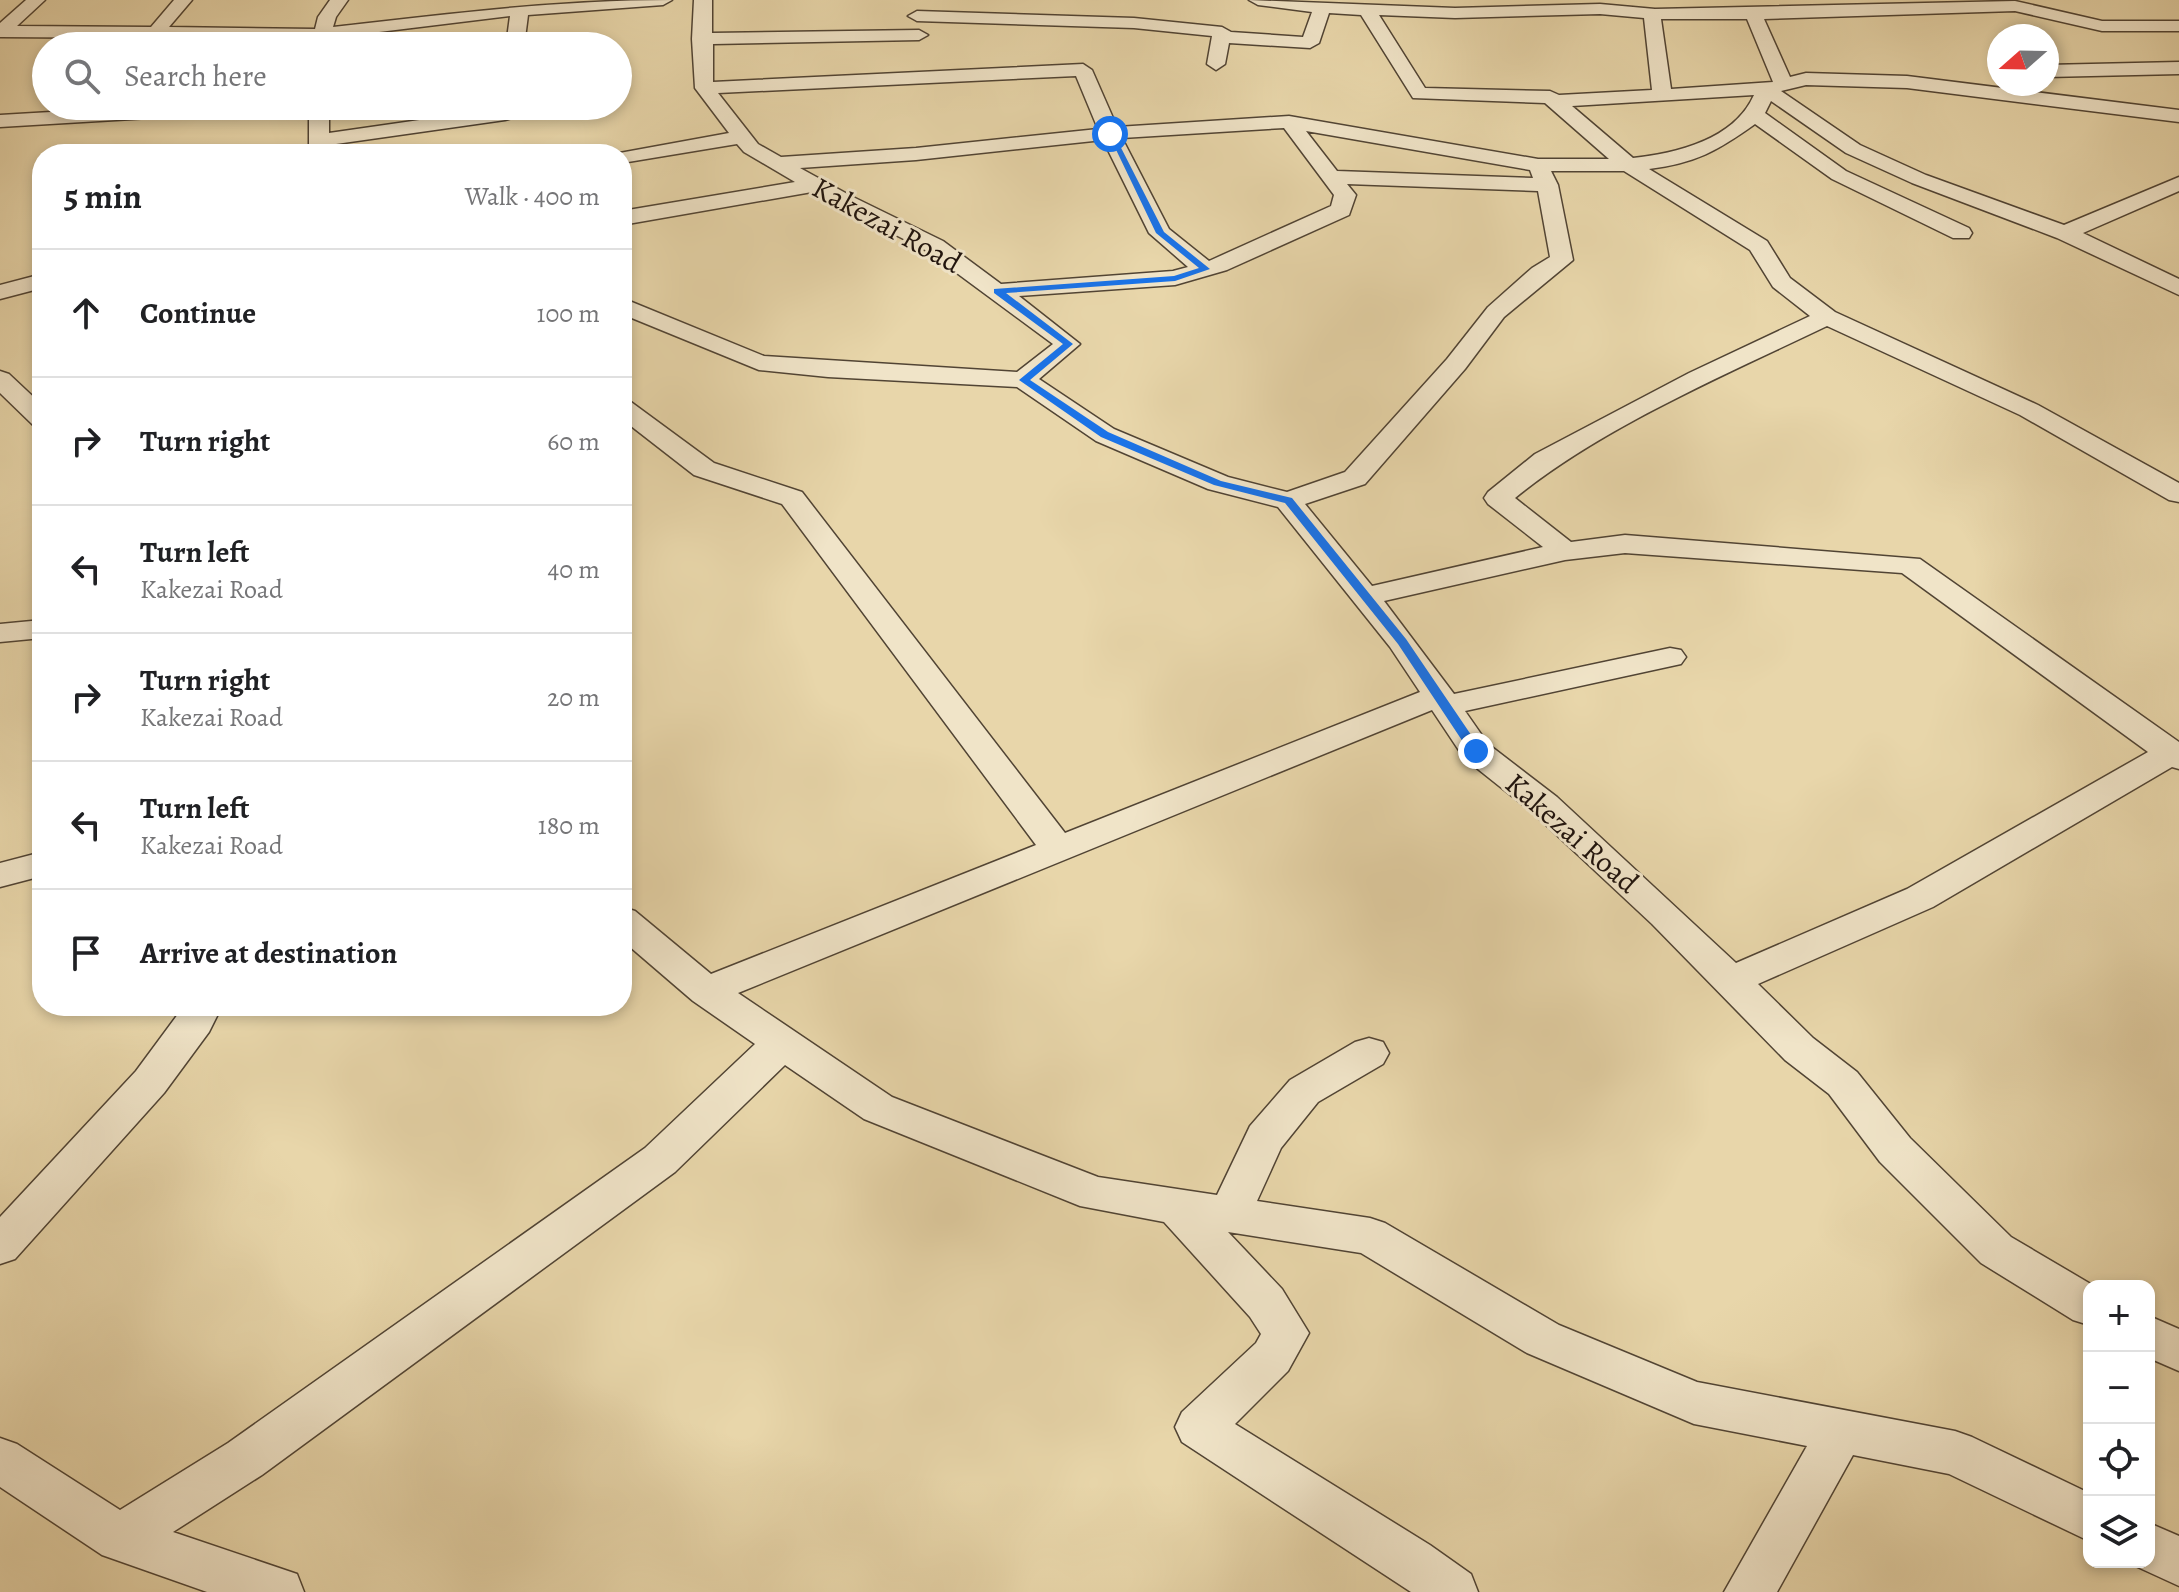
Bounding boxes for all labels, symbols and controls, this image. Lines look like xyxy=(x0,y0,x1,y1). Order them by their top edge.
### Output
north arrow xyxy=(1987,24,2059,96)
search box xyxy=(32,32,632,120)
icon: search xyxy=(60,54,104,98)
text: Search here xyxy=(124,56,267,96)
route start xyxy=(1092,116,1128,152)
street label: Kakezai Road xyxy=(805,168,970,283)
text: 5 min xyxy=(64,173,142,220)
text: Walk · 400 m xyxy=(465,179,600,214)
icon: ahead xyxy=(64,291,108,335)
text: Continue xyxy=(140,293,256,333)
text: 100 m xyxy=(537,296,600,331)
icon: right xyxy=(64,419,108,463)
text: Turn right xyxy=(140,421,270,461)
text: 60 m xyxy=(547,424,600,459)
text: Turn left xyxy=(140,532,249,572)
icon: left xyxy=(64,547,108,591)
text: 40 m xyxy=(548,552,600,587)
text: Kakezai Road xyxy=(140,572,283,607)
text: Turn right xyxy=(140,660,270,700)
icon: right xyxy=(64,675,108,719)
text: 20 m xyxy=(547,680,600,715)
text: Kakezai Road xyxy=(140,700,283,735)
route end xyxy=(1458,733,1494,769)
street label: Kakezai Road xyxy=(1497,764,1648,903)
text: Turn left xyxy=(140,788,249,828)
icon: left xyxy=(64,803,108,847)
text: 180 m xyxy=(538,808,600,843)
text: Kakezai Road xyxy=(140,828,283,863)
icon: arrive xyxy=(64,931,108,975)
text: Arrive at destination xyxy=(140,933,397,973)
map controls xyxy=(2083,1280,2155,1568)
button: + xyxy=(2083,1280,2155,1352)
button: − xyxy=(2083,1352,2155,1424)
button: locate xyxy=(2083,1424,2155,1496)
button: layers xyxy=(2083,1496,2155,1568)

